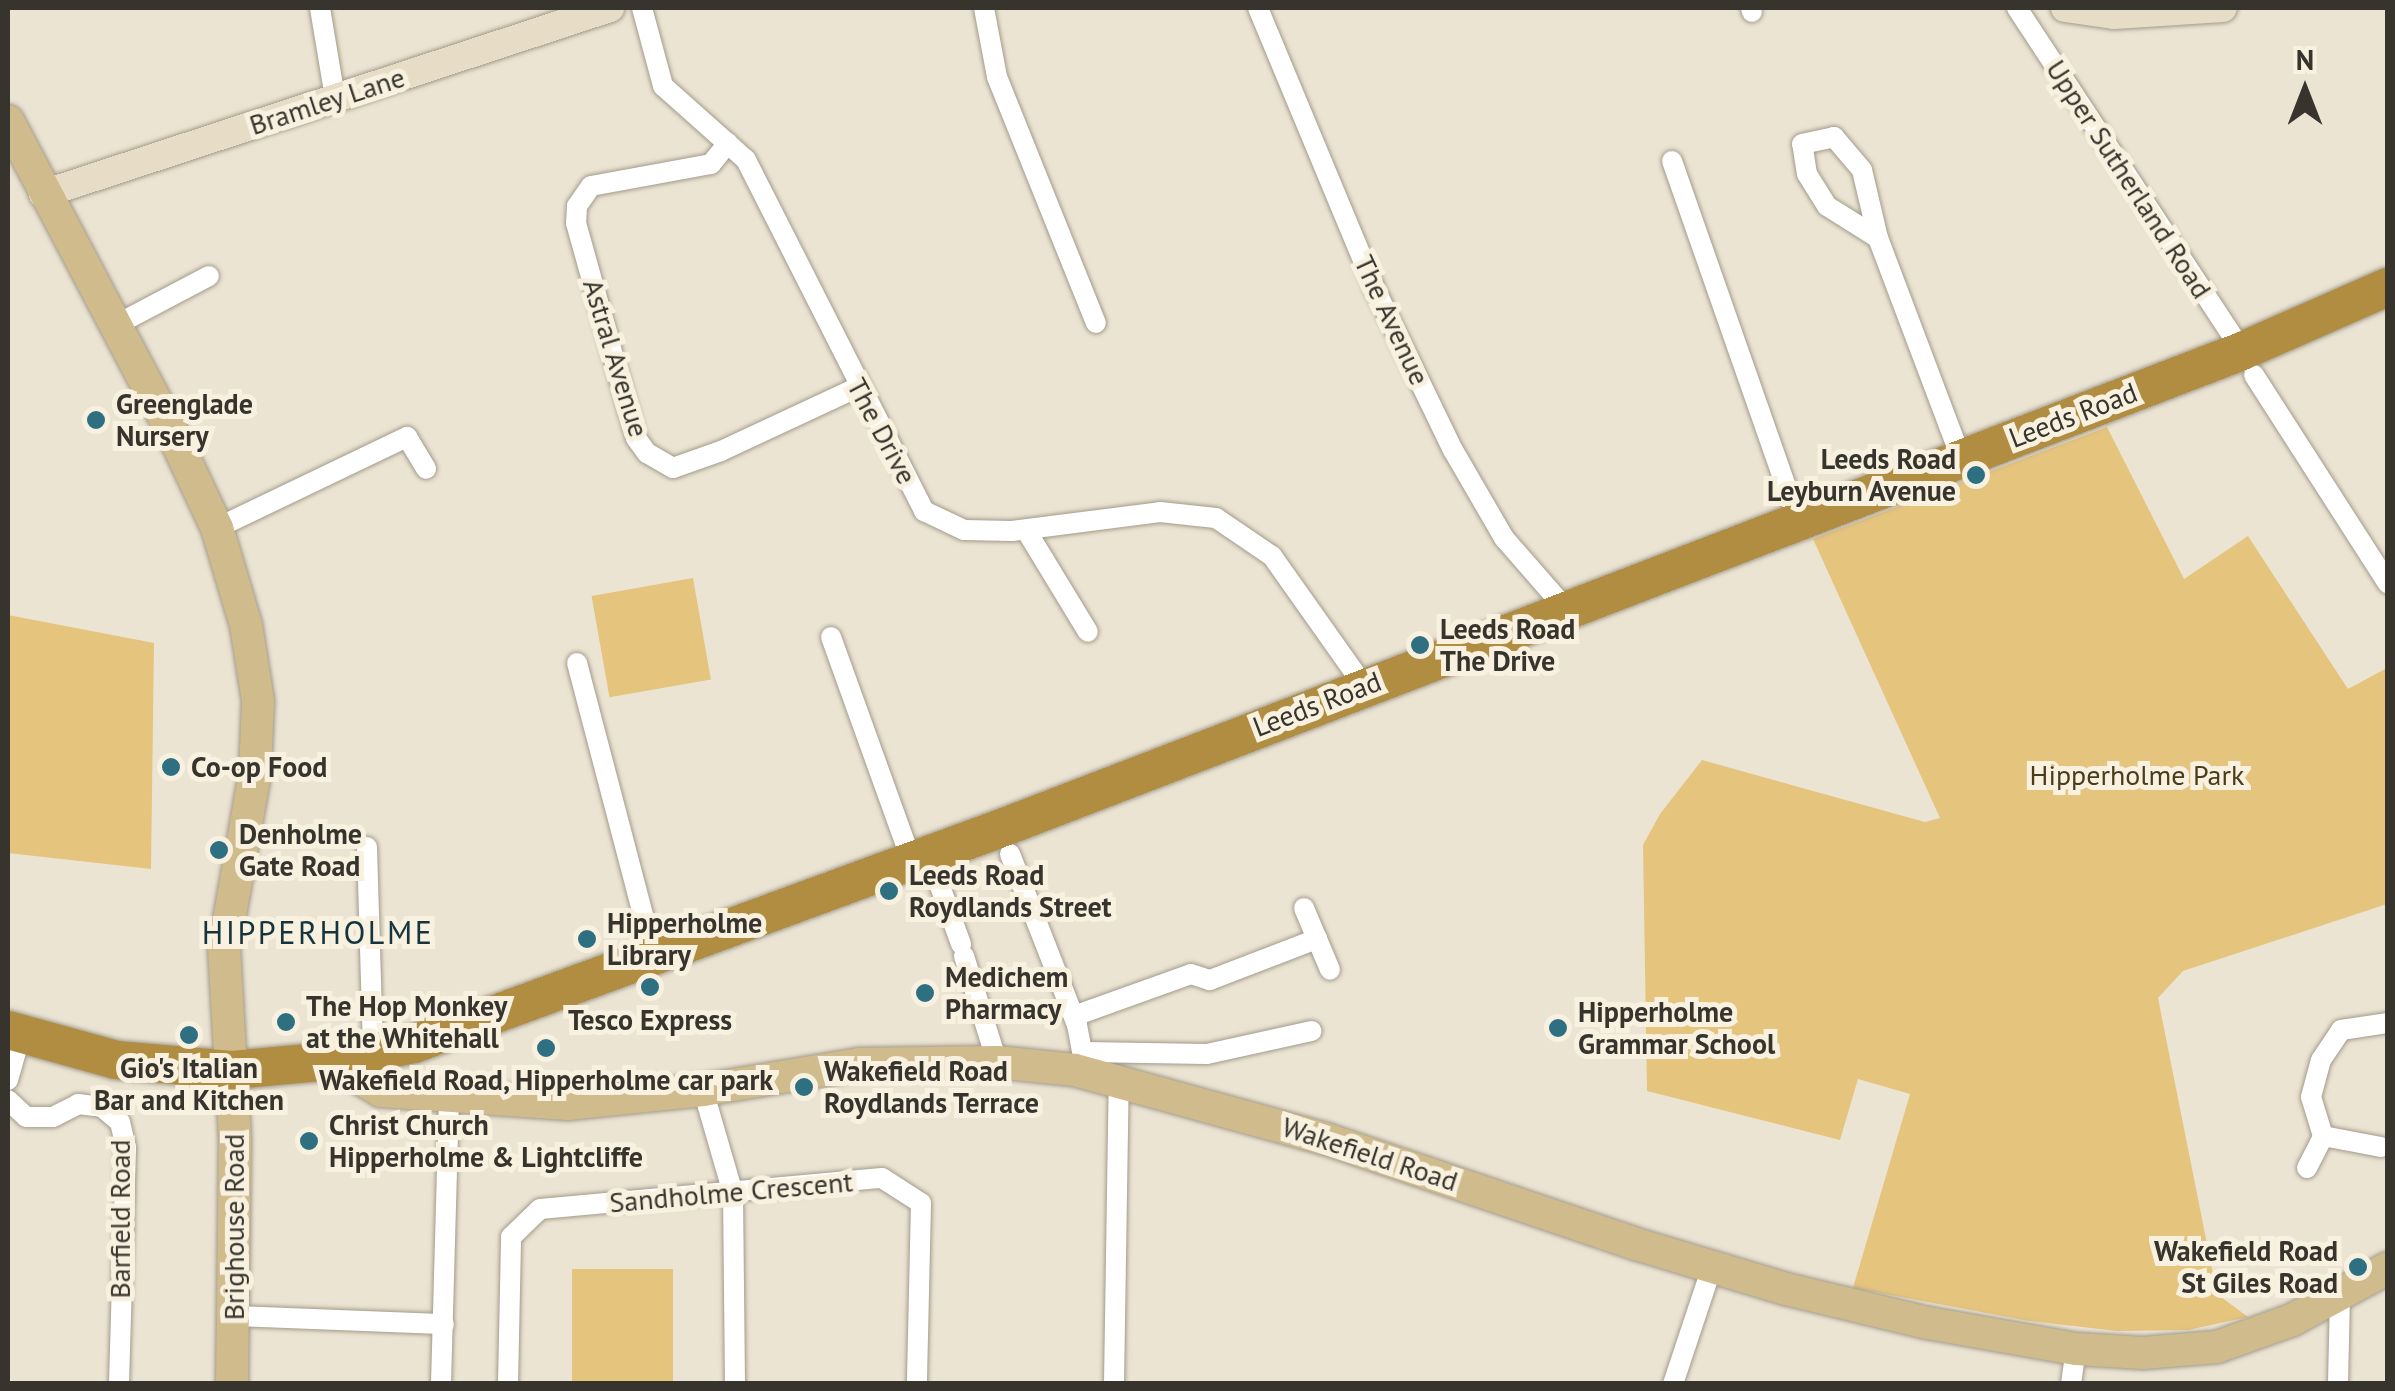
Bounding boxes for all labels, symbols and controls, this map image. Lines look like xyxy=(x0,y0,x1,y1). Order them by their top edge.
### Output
north arrow xyxy=(2255,40,2355,140)
text: N xyxy=(2296,41,2314,78)
street label: Upper Sutherland Road xyxy=(2039,53,2219,305)
street label: Bramley Lane xyxy=(245,60,409,142)
street label: The Avenue xyxy=(1347,249,1437,391)
street label: Astral Avenue xyxy=(576,275,656,441)
street label: The Drive xyxy=(840,372,924,490)
street label: Leeds Road xyxy=(2004,375,2142,455)
place label: Greenglade Nursery xyxy=(116,387,253,453)
marker: Greenglade Nursery xyxy=(85,409,107,431)
place label: Leeds Road Leyburn Avenue xyxy=(1766,442,1956,508)
marker: Leeds Road Leyburn Avenue xyxy=(1965,464,1987,486)
place label: Leeds Road The Drive xyxy=(1440,612,1575,678)
marker: Leeds Road The Drive xyxy=(1409,634,1431,656)
street label: Leeds Road xyxy=(1248,664,1386,744)
place label: Co-op Food xyxy=(191,750,327,784)
marker: Co-op Food xyxy=(160,756,182,778)
park label: Hipperholme Park xyxy=(2030,758,2244,792)
place label: Denholme Gate Road xyxy=(239,817,362,883)
marker: Denholme Gate Road xyxy=(208,839,230,861)
place label: Leeds Road Roydlands Street xyxy=(909,858,1112,924)
marker: Leeds Road Roydlands Street xyxy=(878,880,900,902)
place label: Hipperholme Library xyxy=(607,906,762,972)
district label: HIPPERHOLME xyxy=(202,913,434,951)
marker: Hipperholme Library xyxy=(576,928,598,950)
place label: Medichem Pharmacy xyxy=(945,960,1068,1026)
marker: Tesco Express xyxy=(639,976,661,998)
marker: Medichem Pharmacy xyxy=(914,982,936,1004)
place label: The Hop Monkey at the Whitehall xyxy=(306,989,507,1055)
place label: Hipperholme Grammar School xyxy=(1578,995,1775,1061)
place label: Tesco Express xyxy=(568,1003,732,1037)
marker: The Hop Monkey at the Whitehall xyxy=(275,1011,297,1033)
marker: Hipperholme Grammar School xyxy=(1547,1017,1569,1039)
marker: Gio's Italian Bar and Kitchen xyxy=(178,1024,200,1046)
marker: Wakefield Road, Hipperholme car park xyxy=(535,1037,557,1059)
place label: Gio's Italian Bar and Kitchen xyxy=(94,1051,284,1117)
place label: Wakefield Road Roydlands Terrace xyxy=(824,1054,1040,1120)
place label: Wakefield Road, Hipperholme car park xyxy=(318,1063,774,1097)
marker: Wakefield Road Roydlands Terrace xyxy=(793,1076,815,1098)
place label: Christ Church Hipperholme & Lightcliffe xyxy=(329,1108,643,1174)
street label: Wakefield Road xyxy=(1278,1110,1462,1198)
marker: Christ Church Hipperholme & Lightcliffe xyxy=(298,1130,320,1152)
street label: Brighouse Road xyxy=(217,1134,251,1320)
street label: Barfield Road xyxy=(103,1139,137,1299)
street label: Sandholme Crescent xyxy=(608,1165,854,1219)
place label: Wakefield Road St Giles Road xyxy=(2154,1234,2338,1300)
marker: Wakefield Road St Giles Road xyxy=(2347,1256,2369,1278)

